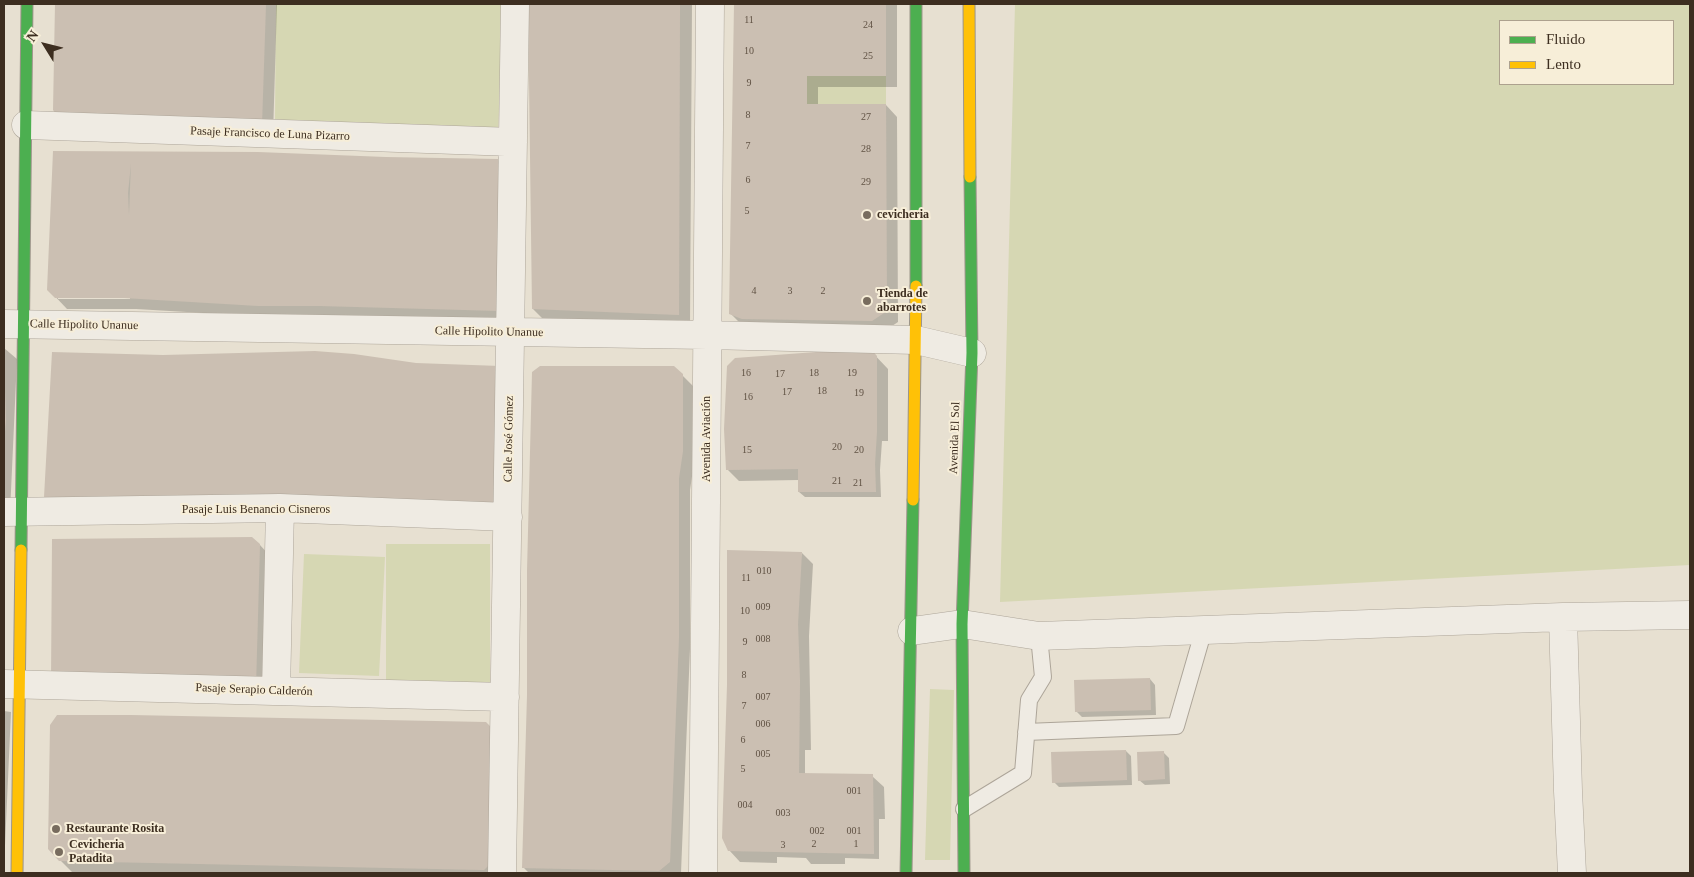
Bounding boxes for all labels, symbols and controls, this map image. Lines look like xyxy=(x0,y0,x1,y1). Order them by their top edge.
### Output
house number: 11 xyxy=(744,14,754,26)
house number: 24 xyxy=(863,19,873,31)
north arrow xyxy=(20,20,70,70)
legend xyxy=(1499,20,1674,85)
text: N xyxy=(23,27,42,44)
text: Fluido xyxy=(1546,31,1585,47)
house number: 10 xyxy=(744,45,754,57)
house number: 25 xyxy=(863,50,873,62)
text: Lento xyxy=(1546,56,1581,72)
house number: 9 xyxy=(746,77,752,89)
house number: 8 xyxy=(746,109,750,121)
house number: 27 xyxy=(861,111,871,123)
street label: Pasaje Francisco de Luna Pizarro xyxy=(190,124,350,144)
house number: 7 xyxy=(746,140,750,152)
house number: 28 xyxy=(861,143,871,155)
house number: 6 xyxy=(746,174,750,186)
house number: 29 xyxy=(861,176,871,188)
house number: 5 xyxy=(744,205,750,217)
place label: cevicheria xyxy=(877,208,929,222)
marker: cevicheria xyxy=(861,209,873,221)
house number: 4 xyxy=(752,285,756,297)
house number: 3 xyxy=(788,285,792,297)
house number: 2 xyxy=(820,285,826,297)
place label: Tienda de abarrotes xyxy=(877,287,928,315)
marker: Tienda de abarrotes xyxy=(861,295,873,307)
street label: Calle Hipolito Unanue xyxy=(30,317,138,333)
street label: Calle Hipolito Unanue xyxy=(435,324,543,340)
house number: 16 xyxy=(741,367,751,379)
house number: 18 xyxy=(809,367,819,379)
house number: 19 xyxy=(847,367,857,379)
house number: 17 xyxy=(775,368,785,380)
house number: 18 xyxy=(817,385,827,397)
house number: 17 xyxy=(782,386,792,398)
house number: 19 xyxy=(854,387,864,399)
house number: 16 xyxy=(743,391,753,403)
street label: Calle José Gómez xyxy=(501,396,517,482)
street label: Avenida Aviación xyxy=(700,396,714,482)
street label: Avenida El Sol xyxy=(947,402,963,474)
house number: 20 xyxy=(832,441,842,453)
house number: 15 xyxy=(742,444,752,456)
house number: 20 xyxy=(854,444,864,456)
house number: 21 xyxy=(832,475,842,487)
house number: 21 xyxy=(853,477,863,489)
street label: Pasaje Luis Benancio Cisneros xyxy=(182,503,330,517)
house number: 010 xyxy=(756,565,772,577)
house number: 11 xyxy=(741,572,751,584)
house number: 009 xyxy=(756,601,770,613)
house number: 10 xyxy=(740,605,750,617)
house number: 008 xyxy=(756,633,770,645)
house number: 9 xyxy=(742,636,748,648)
house number: 8 xyxy=(742,669,746,681)
street label: Pasaje Serapio Calderón xyxy=(195,681,313,699)
house number: 007 xyxy=(756,691,770,703)
house number: 7 xyxy=(742,700,746,712)
house number: 006 xyxy=(756,718,770,730)
house number: 6 xyxy=(740,734,746,746)
house number: 005 xyxy=(756,748,770,760)
house number: 5 xyxy=(740,763,746,775)
house number: 001 xyxy=(846,785,862,797)
house number: 004 xyxy=(738,799,752,811)
house number: 003 xyxy=(776,807,790,819)
place label: Restaurante Rosita xyxy=(66,822,164,836)
marker: Restaurante Rosita xyxy=(50,823,62,835)
house number: 002 xyxy=(810,825,824,837)
house number: 001 xyxy=(846,825,862,837)
place label: Cevicheria Patadita xyxy=(69,838,124,866)
house number: 2 xyxy=(812,838,816,850)
house number: 1 xyxy=(854,838,858,850)
house number: 3 xyxy=(780,839,786,851)
marker: Cevicheria Patadita xyxy=(53,846,65,858)

